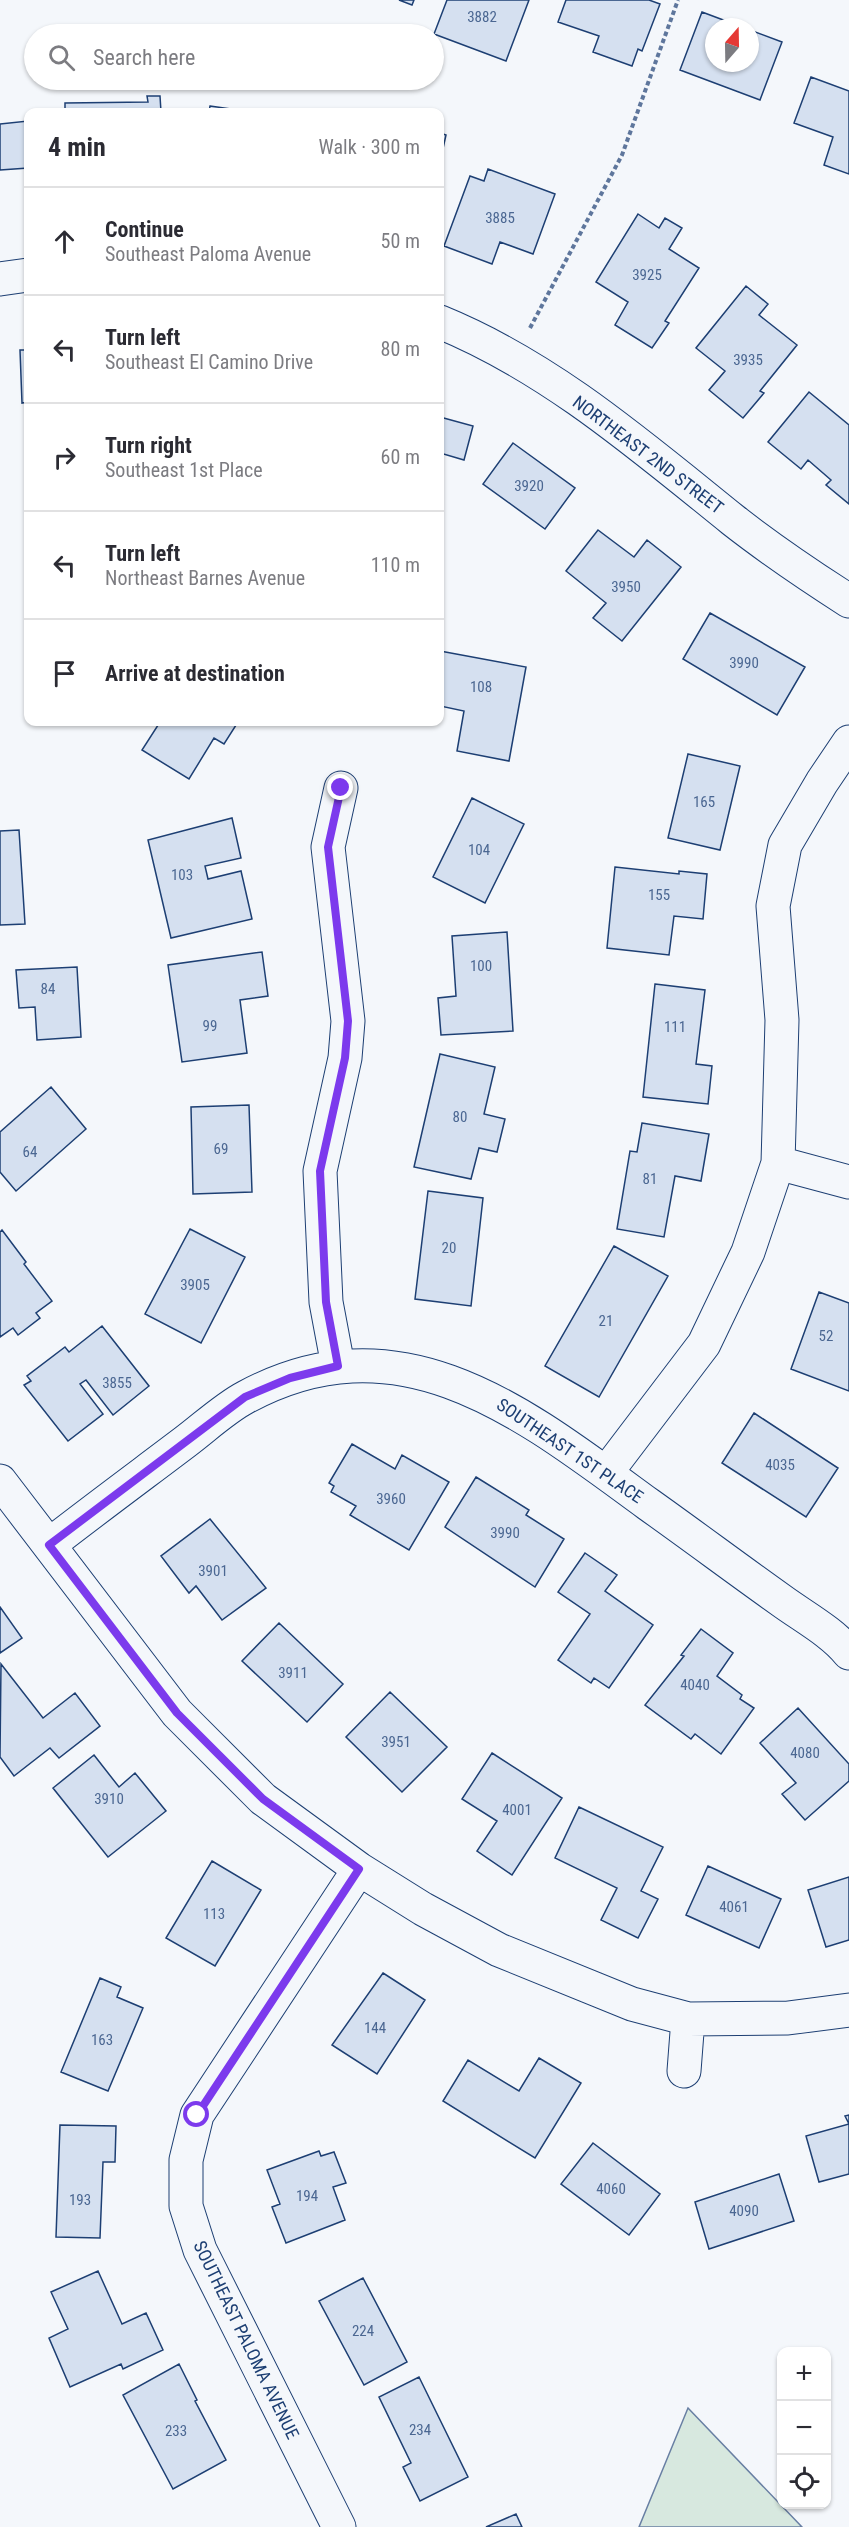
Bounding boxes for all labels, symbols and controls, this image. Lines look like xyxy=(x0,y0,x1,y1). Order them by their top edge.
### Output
house number: 3882 xyxy=(467,8,497,26)
north arrow xyxy=(705,18,759,72)
search box xyxy=(24,24,444,90)
icon: search xyxy=(45,41,78,74)
text: Search here xyxy=(93,45,195,70)
text: 4 min xyxy=(48,132,106,162)
text: Walk · 300 m xyxy=(319,135,420,159)
house number: 3885 xyxy=(485,209,515,227)
text: Continue xyxy=(105,217,184,242)
icon: ahead xyxy=(48,225,81,258)
text: 50 m xyxy=(381,229,420,253)
text: Southeast Paloma Avenue xyxy=(105,242,311,266)
house number: 3925 xyxy=(632,266,662,284)
text: Turn left xyxy=(105,325,180,350)
icon: left xyxy=(48,333,81,366)
text: 80 m xyxy=(381,337,420,361)
text: Southeast El Camino Drive xyxy=(105,350,313,374)
house number: 3935 xyxy=(733,351,763,369)
street label: NORTHEAST 2ND STREET xyxy=(569,391,728,518)
text: Turn right xyxy=(105,433,192,458)
icon: right xyxy=(48,441,81,474)
text: 60 m xyxy=(381,445,420,469)
text: Southeast 1st Place xyxy=(105,458,263,482)
house number: 3920 xyxy=(514,477,544,495)
text: Turn left xyxy=(105,541,180,566)
icon: left xyxy=(48,549,81,582)
text: 110 m xyxy=(371,553,420,577)
text: Northeast Barnes Avenue xyxy=(105,566,305,590)
house number: 3950 xyxy=(611,578,641,596)
house number: 3990 xyxy=(729,654,759,672)
icon: arrive xyxy=(48,657,81,690)
text: Arrive at destination xyxy=(105,661,285,686)
house number: 108 xyxy=(470,678,492,696)
route end xyxy=(327,774,353,800)
house number: 165 xyxy=(693,793,715,811)
house number: 104 xyxy=(468,841,490,859)
house number: 103 xyxy=(171,866,193,884)
house number: 155 xyxy=(648,886,670,904)
house number: 100 xyxy=(470,957,492,975)
house number: 84 xyxy=(41,980,55,998)
house number: 99 xyxy=(203,1017,217,1035)
house number: 111 xyxy=(664,1018,686,1036)
house number: 80 xyxy=(453,1108,467,1126)
house number: 69 xyxy=(214,1140,228,1158)
house number: 64 xyxy=(23,1143,37,1161)
house number: 81 xyxy=(643,1170,657,1188)
house number: 20 xyxy=(442,1239,456,1257)
house number: 3905 xyxy=(180,1276,210,1294)
house number: 21 xyxy=(599,1312,613,1330)
house number: 52 xyxy=(819,1327,833,1345)
house number: 3855 xyxy=(102,1374,132,1392)
street label: SOUTHEAST 1ST PLACE xyxy=(493,1394,648,1507)
house number: 4035 xyxy=(765,1456,795,1474)
house number: 3960 xyxy=(376,1490,406,1508)
house number: 3990 xyxy=(490,1524,520,1542)
house number: 3901 xyxy=(198,1562,228,1580)
house number: 3911 xyxy=(278,1664,308,1682)
house number: 4040 xyxy=(680,1676,710,1694)
house number: 3951 xyxy=(381,1733,411,1751)
house number: 4080 xyxy=(790,1744,820,1762)
house number: 3910 xyxy=(94,1790,124,1808)
house number: 4001 xyxy=(502,1801,532,1819)
house number: 4061 xyxy=(719,1898,749,1916)
house number: 113 xyxy=(203,1905,225,1923)
house number: 144 xyxy=(364,2019,386,2037)
house number: 163 xyxy=(91,2031,113,2049)
route start xyxy=(183,2101,209,2127)
house number: 4060 xyxy=(596,2180,626,2198)
house number: 194 xyxy=(296,2187,318,2205)
house number: 193 xyxy=(69,2191,91,2209)
house number: 4090 xyxy=(729,2202,759,2220)
street label: SOUTHEAST PALOMA AVENUE xyxy=(189,2237,304,2442)
house number: 224 xyxy=(352,2322,374,2340)
map controls xyxy=(777,2347,831,2509)
button: + xyxy=(777,2347,831,2401)
button: − xyxy=(777,2401,831,2455)
house number: 234 xyxy=(409,2421,431,2439)
house number: 233 xyxy=(165,2422,187,2440)
button: locate xyxy=(777,2455,831,2509)

